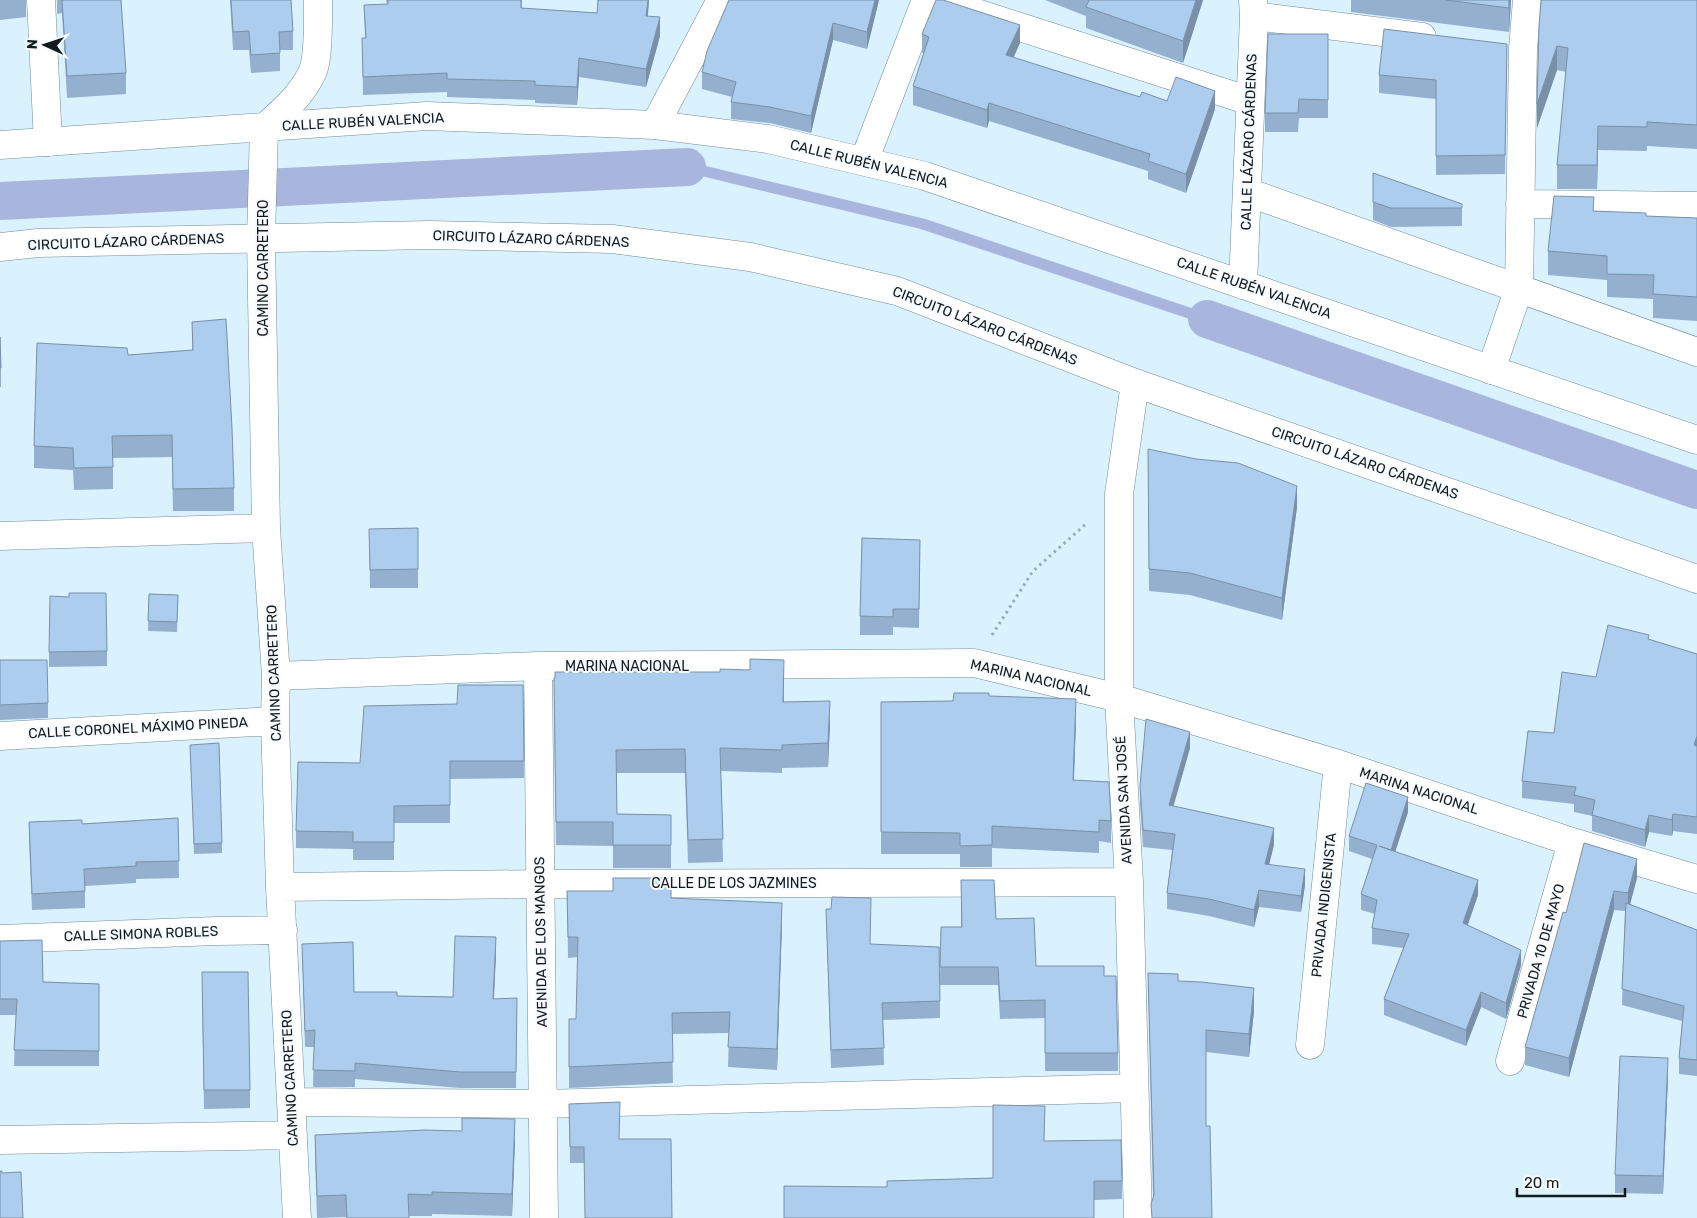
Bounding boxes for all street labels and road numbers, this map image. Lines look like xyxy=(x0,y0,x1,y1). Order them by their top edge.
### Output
street label: CALLE LÁZARO CÁRDENAS xyxy=(1236,53,1261,231)
street label: CALLE RUBÉN VALENCIA xyxy=(281,108,445,135)
street label: CALLE RUBÉN VALENCIA xyxy=(788,135,951,192)
street label: CAMINO CARRETERO xyxy=(255,200,272,336)
street label: CIRCUITO LÁZARO CÁRDENAS xyxy=(432,226,630,251)
street label: CIRCUITO LÁZARO CÁRDENAS xyxy=(27,229,225,254)
street label: CALLE RUBÉN VALENCIA xyxy=(1174,253,1334,323)
street label: CIRCUITO LÁZARO CÁRDENAS xyxy=(890,282,1081,369)
street label: CIRCUITO LÁZARO CÁRDENAS xyxy=(1269,422,1461,503)
street label: CAMINO CARRETERO xyxy=(263,604,285,742)
street label: MARINA NACIONAL xyxy=(969,656,1094,700)
street label: MARINA NACIONAL xyxy=(565,658,689,675)
street label: CALLE CORONEL MÁXIMO PINEDA xyxy=(28,713,249,742)
street label: AVENIDA SAN JOSÉ xyxy=(1111,735,1136,865)
street label: MARINA NACIONAL xyxy=(1357,764,1481,818)
street label: PRIVADA INDIGENISTA xyxy=(1308,831,1340,978)
street label: AVENIDA DE LOS MANGOS xyxy=(531,856,551,1027)
street label: CALLE DE LOS JAZMINES xyxy=(651,875,817,892)
street label: PRIVADA 10 DE MAYO xyxy=(1514,882,1568,1020)
street label: CALLE SIMONA ROBLES xyxy=(63,923,219,945)
street label: CAMINO CARRETERO xyxy=(278,1009,302,1147)

